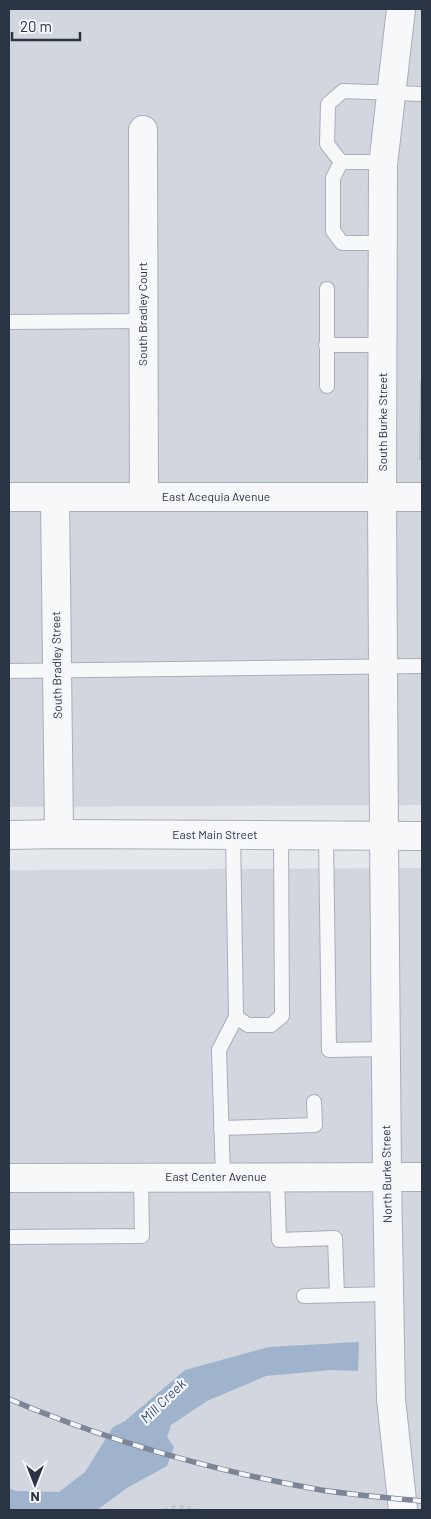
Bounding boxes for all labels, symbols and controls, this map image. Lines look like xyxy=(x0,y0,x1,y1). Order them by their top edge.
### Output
scale bar xyxy=(12,10,80,42)
text: 20 m xyxy=(20,17,52,35)
street label: South Bradley Court xyxy=(135,262,149,366)
street label: South Burke Street xyxy=(375,373,389,471)
street label: East Acequia Avenue xyxy=(162,489,270,503)
street label: South Bradley Street xyxy=(48,611,64,719)
street label: East Main Street xyxy=(172,827,258,841)
street label: North Burke Street xyxy=(378,1125,394,1223)
street label: East Center Avenue xyxy=(165,1169,267,1183)
water label: Mill Creek xyxy=(136,1375,189,1426)
north arrow xyxy=(10,1459,60,1509)
text: N xyxy=(30,1489,40,1506)

